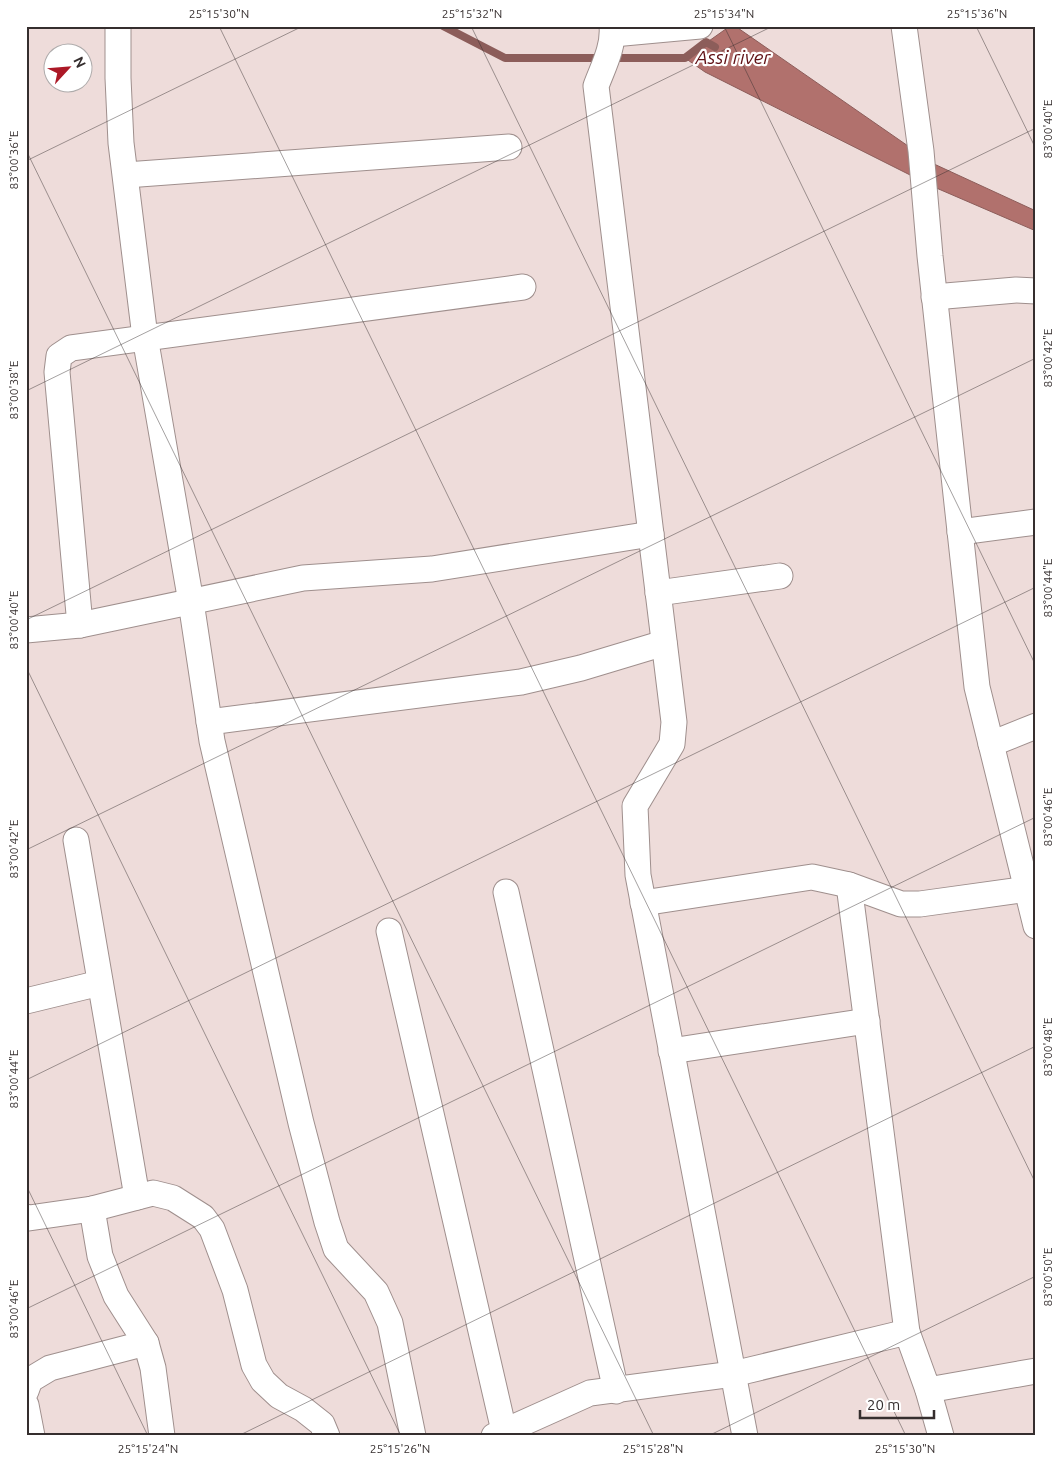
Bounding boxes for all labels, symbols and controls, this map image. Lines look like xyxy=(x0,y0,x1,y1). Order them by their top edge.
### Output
text: 25°15'30"N xyxy=(189,7,249,20)
text: 25°15'32"N xyxy=(442,7,502,20)
text: 25°15'34"N xyxy=(694,7,754,20)
text: 25°15'36"N xyxy=(947,7,1007,20)
north arrow xyxy=(42,42,92,92)
water label: Assi river xyxy=(694,46,771,68)
text: N xyxy=(70,54,89,71)
text: 83°00'40"E xyxy=(1041,99,1054,158)
text: 83°00'36"E xyxy=(7,130,20,189)
text: 83°00'42"E xyxy=(1041,328,1054,387)
text: 83°00'38"E xyxy=(7,360,20,419)
text: 83°00'44"E xyxy=(1041,558,1054,617)
text: 83°00'40"E xyxy=(7,590,20,649)
text: 83°00'46"E xyxy=(1041,787,1054,846)
text: 83°00'42"E xyxy=(7,819,20,878)
text: 83°00'48"E xyxy=(1041,1017,1054,1076)
text: 83°00'44"E xyxy=(7,1049,20,1108)
text: 83°00'50"E xyxy=(1041,1247,1054,1306)
text: 83°00'46"E xyxy=(7,1279,20,1338)
scale bar xyxy=(860,1387,933,1419)
text: 20 m xyxy=(867,1396,900,1413)
text: 25°15'24"N xyxy=(118,1442,178,1455)
text: 25°15'26"N xyxy=(370,1442,430,1455)
text: 25°15'28"N xyxy=(623,1442,683,1455)
text: 25°15'30"N xyxy=(875,1442,935,1455)

